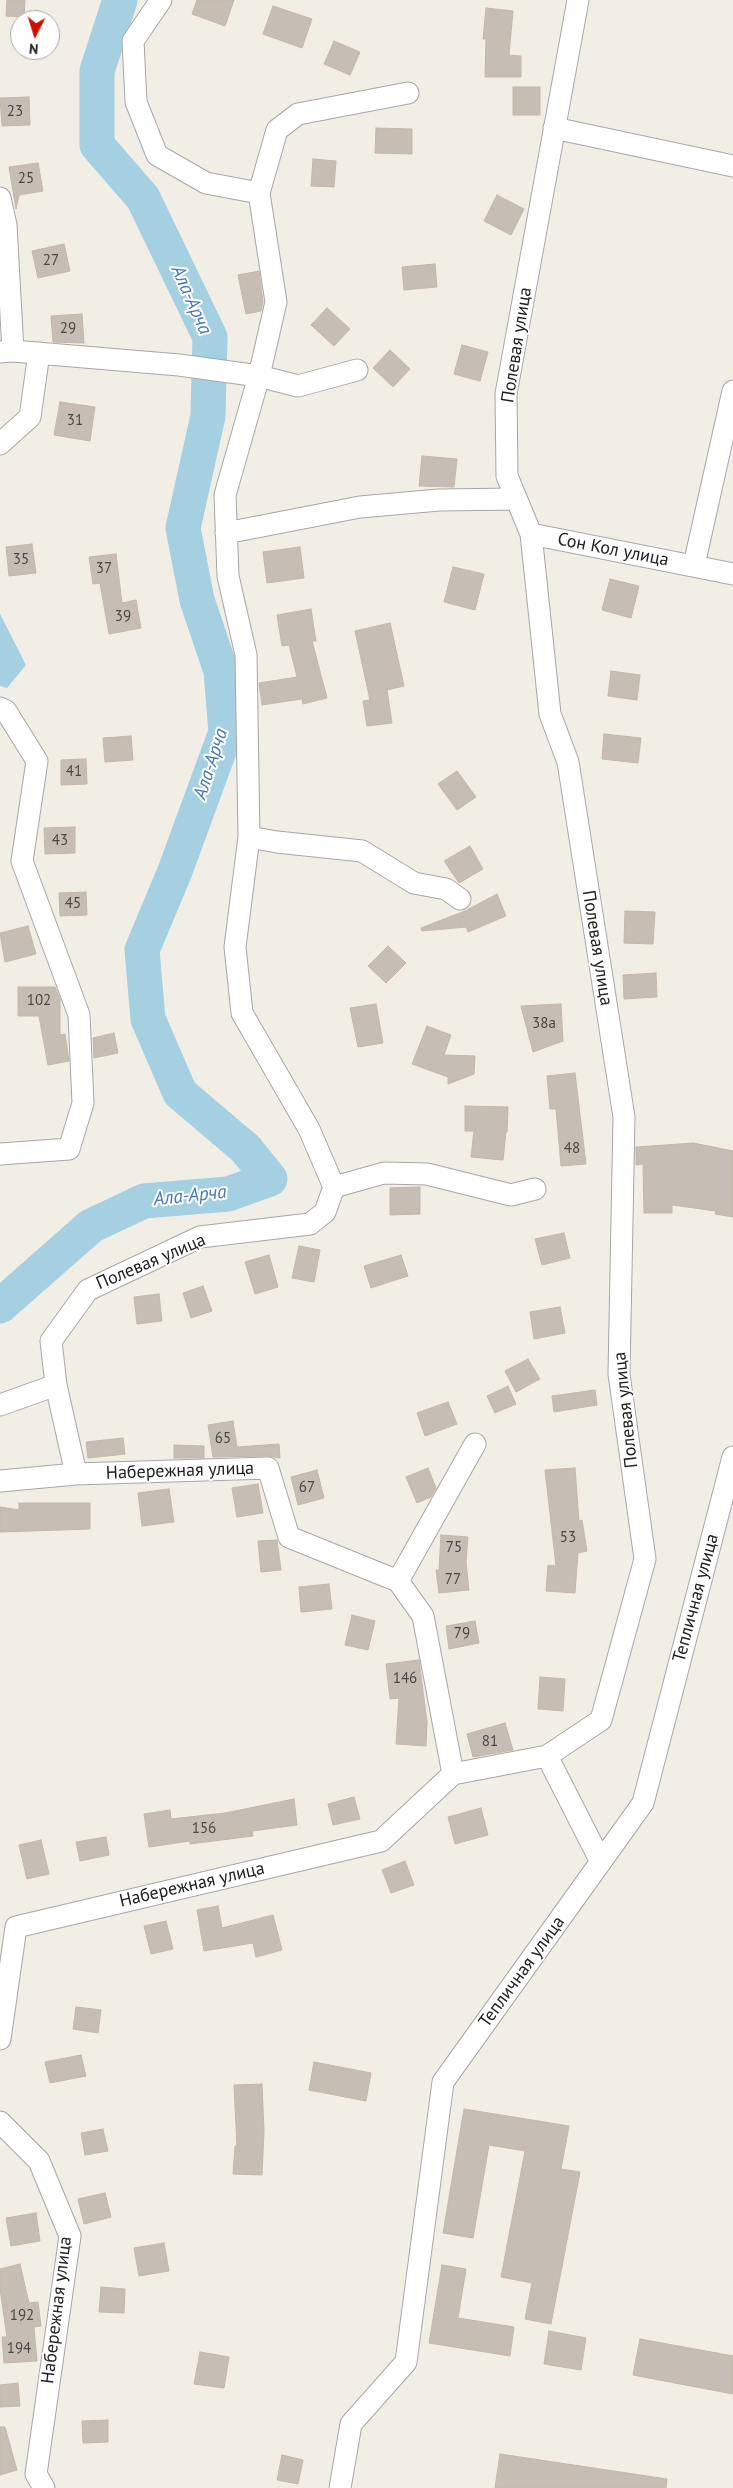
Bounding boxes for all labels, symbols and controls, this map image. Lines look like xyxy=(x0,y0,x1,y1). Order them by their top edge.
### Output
north arrow xyxy=(10,10,60,60)
text: N xyxy=(28,40,39,58)
house number: 23 xyxy=(7,103,23,121)
house number: 25 xyxy=(18,170,34,188)
house number: 27 xyxy=(43,252,59,270)
water label: Ала-Арча xyxy=(166,262,216,338)
street label: Полевая улица xyxy=(497,286,537,404)
house number: 29 xyxy=(60,320,76,338)
house number: 31 xyxy=(67,412,83,430)
street label: Сон Кол улица xyxy=(556,529,670,571)
house number: 35 xyxy=(13,551,29,569)
house number: 37 xyxy=(96,560,112,578)
house number: 39 xyxy=(115,608,131,626)
water label: Ала-Арча xyxy=(189,726,233,802)
house number: 41 xyxy=(66,763,82,781)
house number: 43 xyxy=(52,832,68,850)
street label: Полевая улица xyxy=(577,889,617,1007)
house number: 45 xyxy=(65,895,81,913)
house number: 102 xyxy=(27,992,51,1010)
house number: 38а xyxy=(532,1015,556,1033)
house number: 48 xyxy=(564,1140,580,1158)
water label: Ала-Арча xyxy=(152,1181,228,1211)
street label: Полевая улица xyxy=(93,1229,209,1295)
street label: Полевая улица xyxy=(609,1351,643,1469)
house number: 65 xyxy=(215,1430,231,1448)
street label: Набережная улица xyxy=(106,1458,254,1484)
house number: 67 xyxy=(299,1479,315,1497)
house number: 53 xyxy=(560,1529,576,1547)
street label: Тепличная улица xyxy=(668,1531,724,1665)
house number: 75 xyxy=(446,1539,462,1557)
house number: 77 xyxy=(445,1571,461,1589)
house number: 79 xyxy=(454,1625,470,1643)
house number: 146 xyxy=(393,1670,417,1688)
house number: 81 xyxy=(482,1733,498,1751)
house number: 156 xyxy=(192,1820,216,1838)
street label: Набережная улица xyxy=(117,1858,267,1912)
street label: Тепличная улица xyxy=(474,1912,570,2032)
street label: Набережная улица xyxy=(37,2235,77,2385)
house number: 192 xyxy=(10,2307,34,2325)
house number: 194 xyxy=(7,2340,31,2358)

